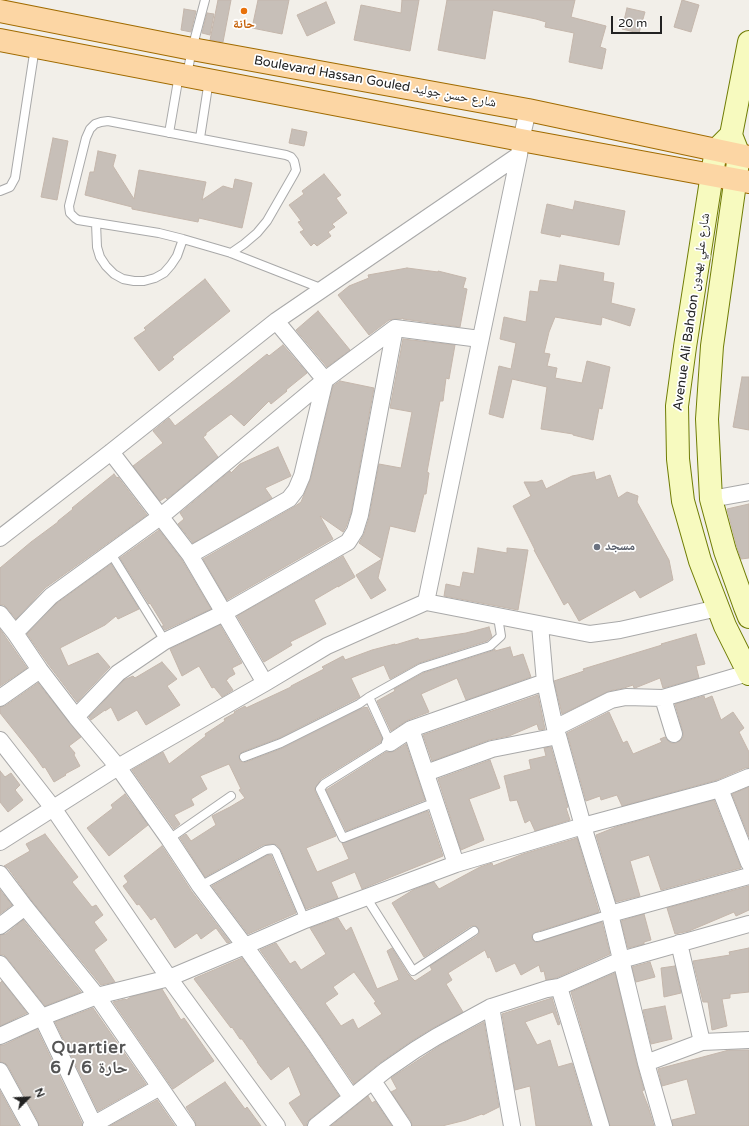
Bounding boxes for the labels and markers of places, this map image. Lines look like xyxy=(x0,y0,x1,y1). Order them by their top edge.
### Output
marker: حانة xyxy=(239,6,249,16)
place label: حانة xyxy=(233,17,255,33)
place label: مسجد xyxy=(605,539,635,555)
marker: مسجد xyxy=(592,542,602,552)

